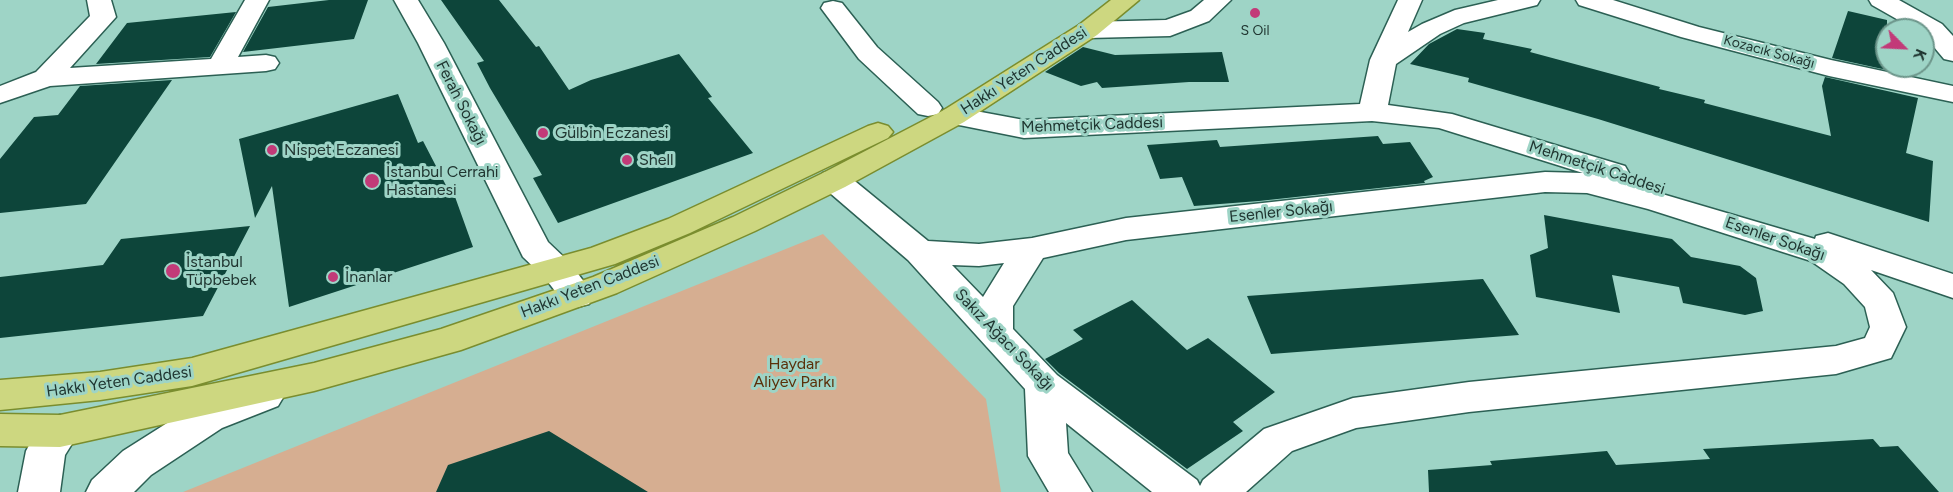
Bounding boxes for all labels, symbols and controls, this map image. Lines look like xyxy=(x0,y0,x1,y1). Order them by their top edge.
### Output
marker: S Oil xyxy=(1248,6,1262,20)
north arrow xyxy=(1875,18,1935,78)
street label: Hakkı Yeten Caddesi xyxy=(957,23,1091,119)
place label: S Oil xyxy=(1240,23,1270,39)
street label: Kozacık Sokağı xyxy=(1722,32,1816,72)
text: K xyxy=(1909,46,1931,63)
street label: Ferah Sokağı xyxy=(432,58,490,148)
street label: Mehmetçik Caddesi xyxy=(1021,113,1163,137)
place label: Gülbin Eczanesi xyxy=(555,123,669,143)
marker: Gülbin Eczanesi xyxy=(536,126,550,140)
street label: Mehmetçik Caddesi xyxy=(1527,137,1667,199)
place label: Nispet Eczanesi xyxy=(284,140,399,160)
marker: Nispet Eczanesi xyxy=(265,143,279,157)
place label: Shell xyxy=(639,150,674,170)
marker: Shell xyxy=(620,153,634,167)
place label: İstanbul Cerrahi Hastanesi xyxy=(386,162,499,200)
marker: İstanbul Cerrahi Hastanesi xyxy=(363,172,381,190)
street label: Esenler Sokağı xyxy=(1228,197,1334,227)
street label: Esenler Sokağı xyxy=(1723,213,1827,265)
place label: İstanbul Tüpbebek xyxy=(186,252,256,290)
street label: Hakkı Yeten Caddesi xyxy=(518,252,662,322)
marker: İstanbul Tüpbebek xyxy=(164,262,182,280)
place label: İnanlar xyxy=(345,267,392,287)
marker: İnanlar xyxy=(326,270,340,284)
street label: Sakız Ağacı Sokağı xyxy=(951,285,1057,395)
park label: Haydar Aliyev Parkı xyxy=(753,354,835,392)
street label: Hakkı Yeten Caddesi xyxy=(45,362,193,402)

